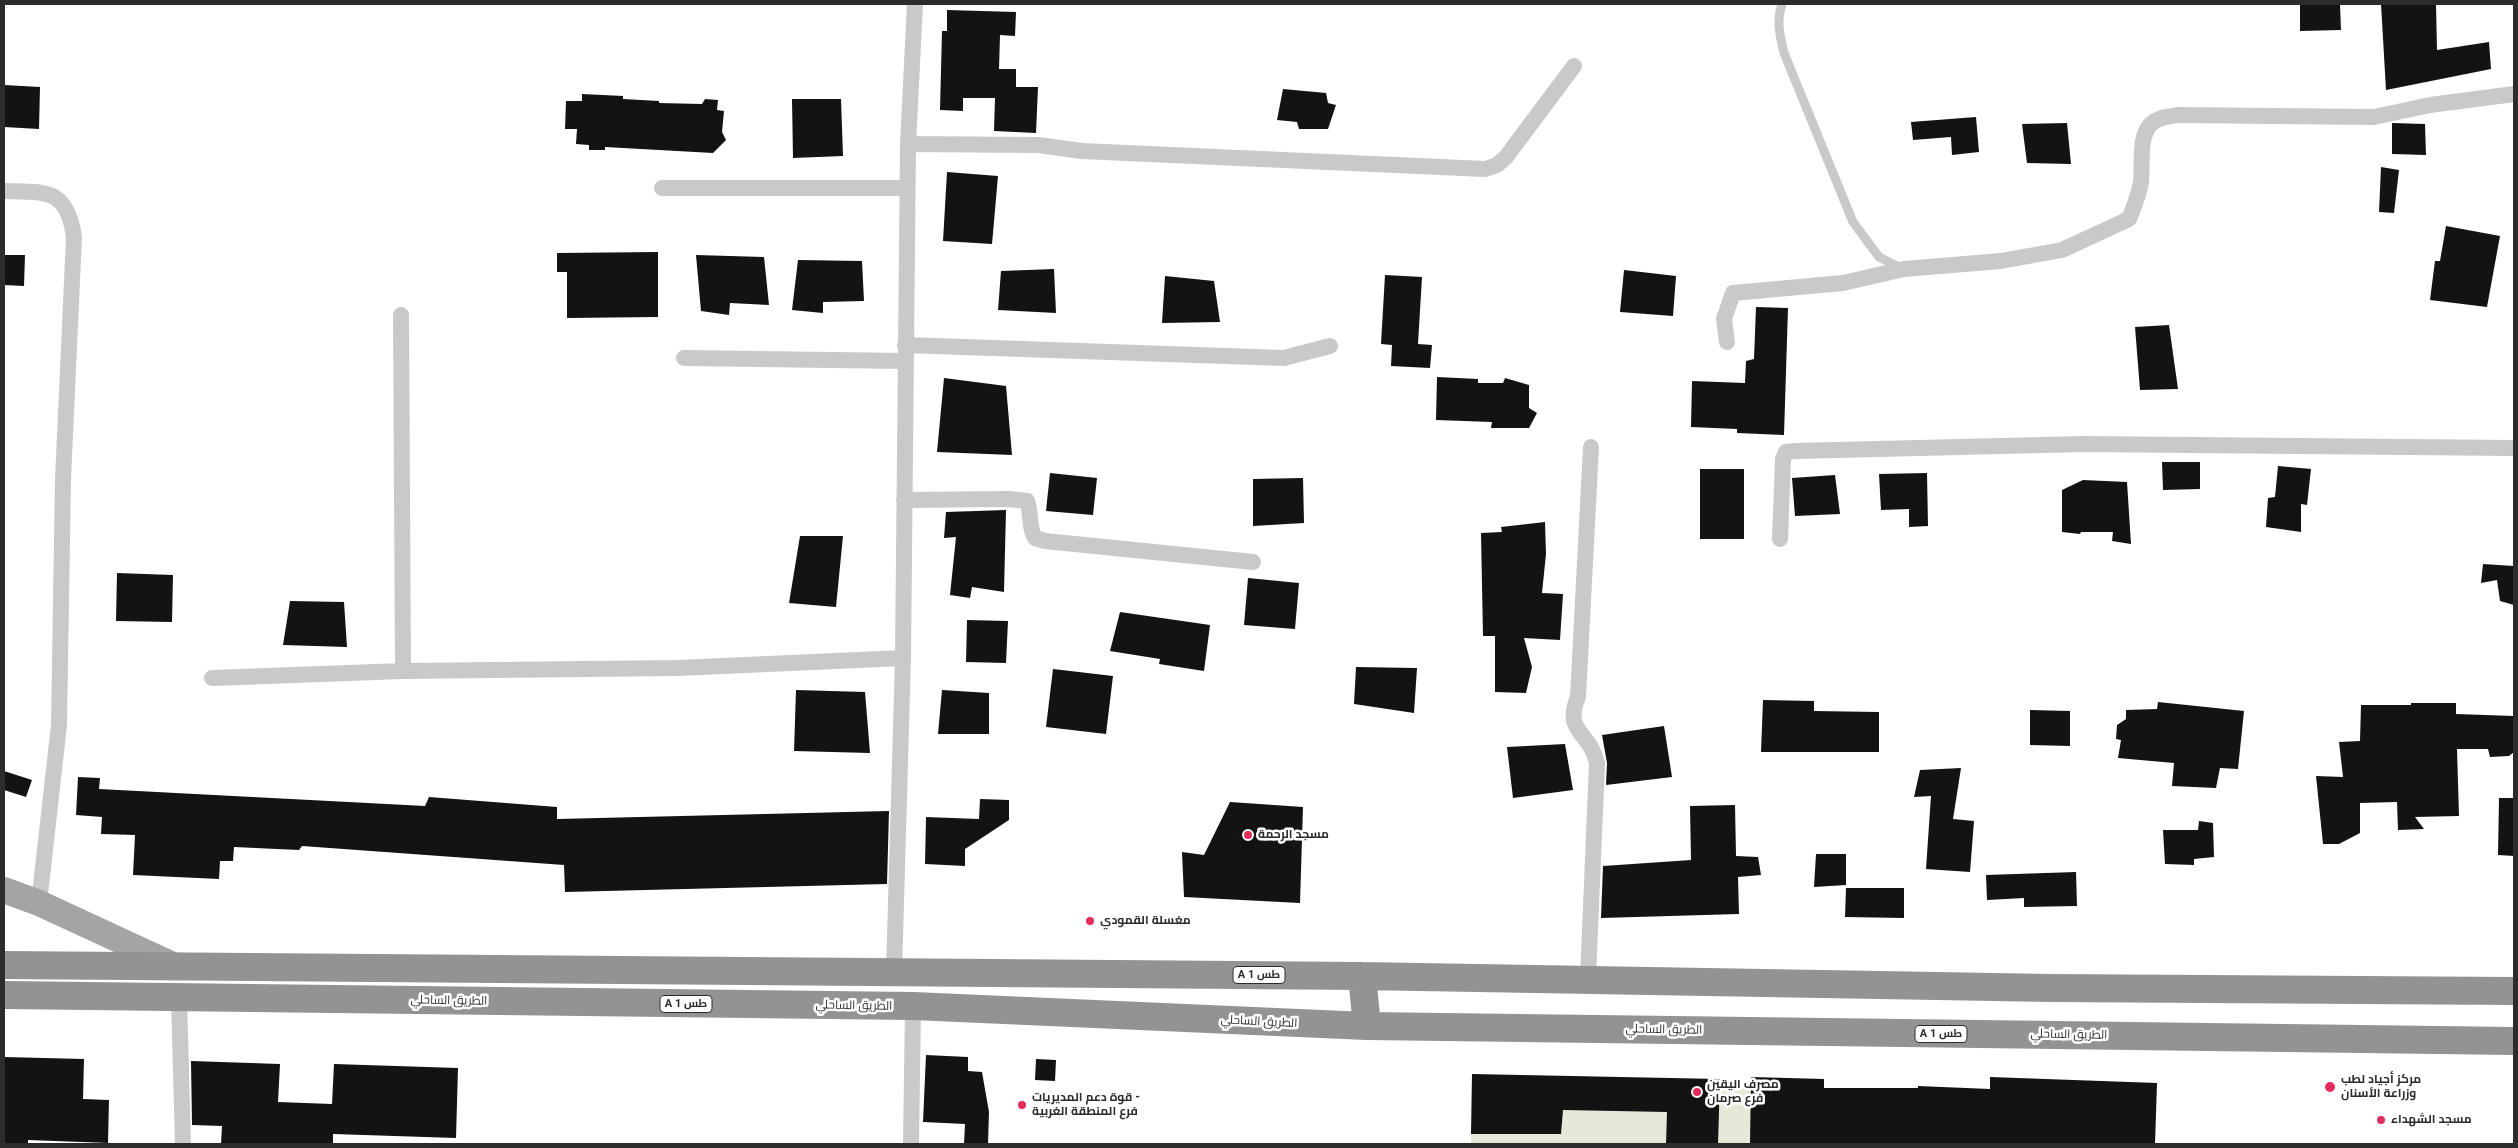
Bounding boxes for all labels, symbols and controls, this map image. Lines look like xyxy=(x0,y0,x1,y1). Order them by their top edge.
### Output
place label: مسجد الرحمة xyxy=(1258,828,1329,842)
marker: مسجد الرحمة xyxy=(1242,829,1254,841)
place label: مغسلة القمودي xyxy=(1100,914,1191,928)
marker: مغسلة القمودي xyxy=(1084,915,1096,927)
road number: A 1 طس xyxy=(1233,966,1285,984)
street label: الطريق الساحلي xyxy=(411,993,487,1009)
road number: A 1 طس xyxy=(660,996,712,1012)
street label: الطريق الساحلي xyxy=(816,998,892,1014)
street label: الطريق الساحلي xyxy=(1220,1013,1298,1031)
street label: الطريق الساحلي xyxy=(1626,1022,1702,1038)
road number: A 1 طس xyxy=(1915,1026,1967,1042)
street label: الطريق الساحلي xyxy=(2031,1027,2107,1043)
place label: مركز أجياد لطب وزراعة الأسنان xyxy=(2341,1073,2421,1101)
place label: مصرف اليقين فرع صرمان xyxy=(1707,1078,1779,1106)
marker: مركز أجياد لطب وزراعة الأسنان xyxy=(2323,1080,2337,1094)
marker: مصرف اليقين فرع صرمان xyxy=(1691,1086,1703,1098)
place label: قوة دعم المديريات - فرع المنطقة الغربية xyxy=(1032,1091,1140,1119)
marker: قوة دعم المديريات - فرع المنطقة الغربية xyxy=(1016,1099,1028,1111)
place label: مسجد الشهداء xyxy=(2391,1113,2472,1127)
marker: مسجد الشهداء xyxy=(2375,1114,2387,1126)

